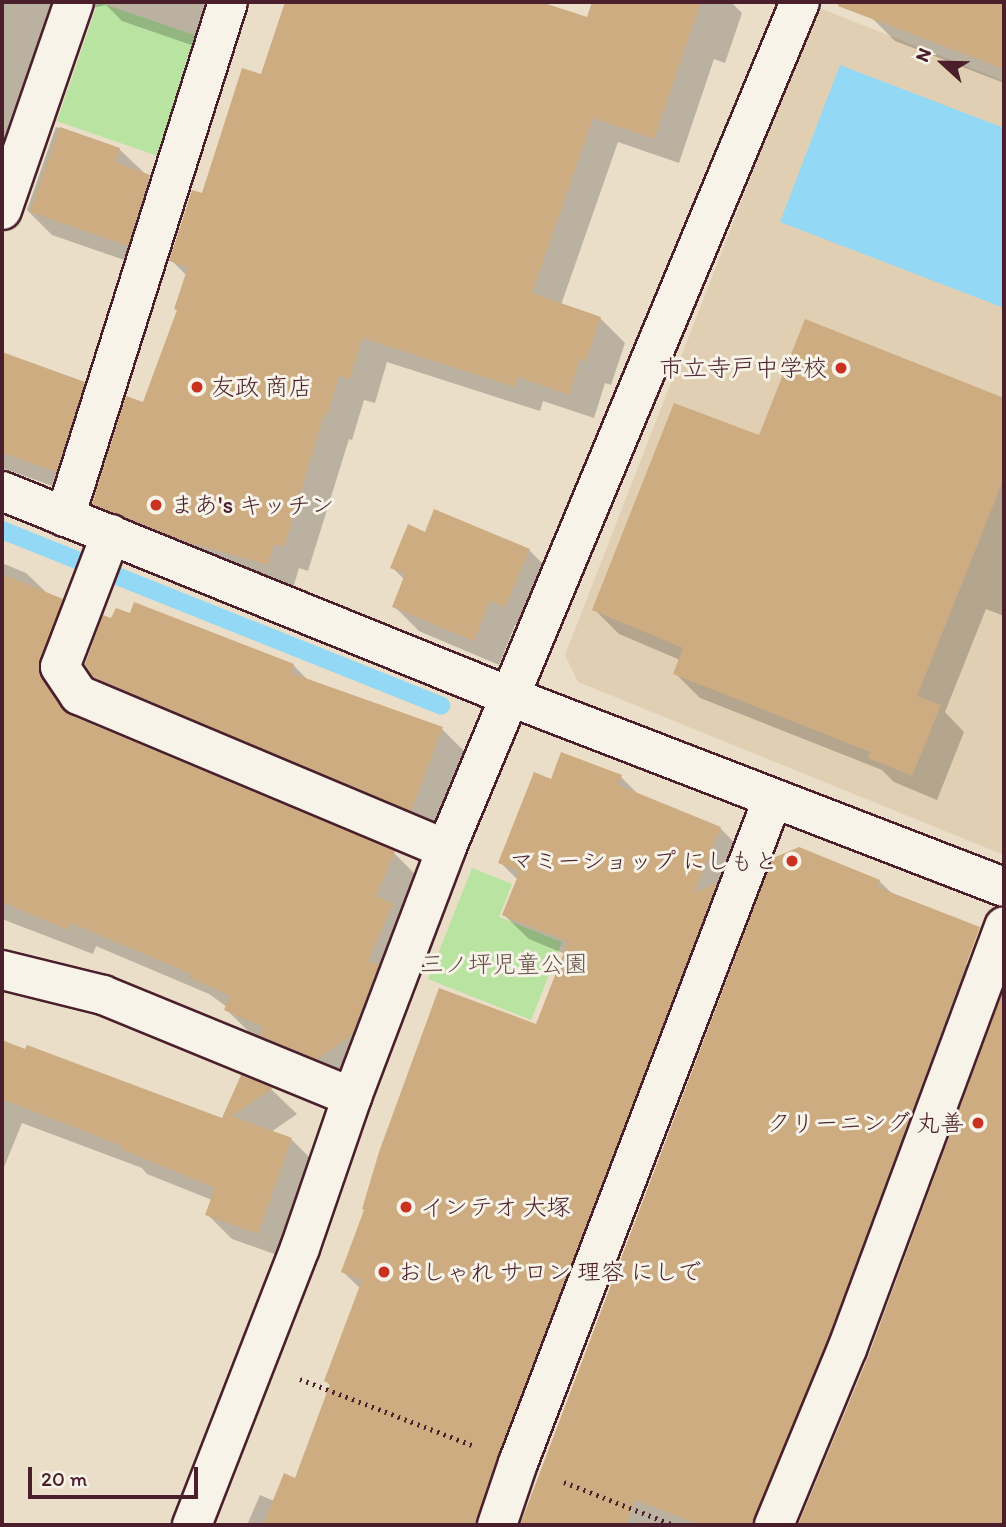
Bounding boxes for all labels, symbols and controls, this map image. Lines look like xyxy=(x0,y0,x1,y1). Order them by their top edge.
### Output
north arrow xyxy=(908,28,978,98)
text: N xyxy=(910,45,936,65)
place label: 市立寺戸中学校 xyxy=(659,354,827,382)
marker: 市立寺戸中学校 xyxy=(833,360,849,376)
place label: 友政 商店 xyxy=(211,373,312,401)
marker: 友政 商店 xyxy=(189,379,205,395)
place label: まあ's キッチン xyxy=(170,491,335,519)
marker: まあ's キッチン xyxy=(148,497,164,513)
place label: マミーショップ にしもと xyxy=(509,847,778,875)
marker: マミーショップ にしもと xyxy=(784,853,800,869)
park label: 三ノ坪児童公園 xyxy=(420,950,588,978)
place label: クリーニング 丸善 xyxy=(767,1109,964,1137)
marker: クリーニング 丸善 xyxy=(970,1115,986,1131)
place label: インテオ 大塚 xyxy=(420,1193,569,1221)
marker: インテオ 大塚 xyxy=(398,1199,414,1215)
place label: おしゃれ サロン 理容 にしで xyxy=(398,1258,702,1286)
marker: おしゃれ サロン 理容 にしで xyxy=(376,1264,392,1280)
scale bar xyxy=(32,1454,201,1498)
text: 20 m xyxy=(41,1466,87,1491)

